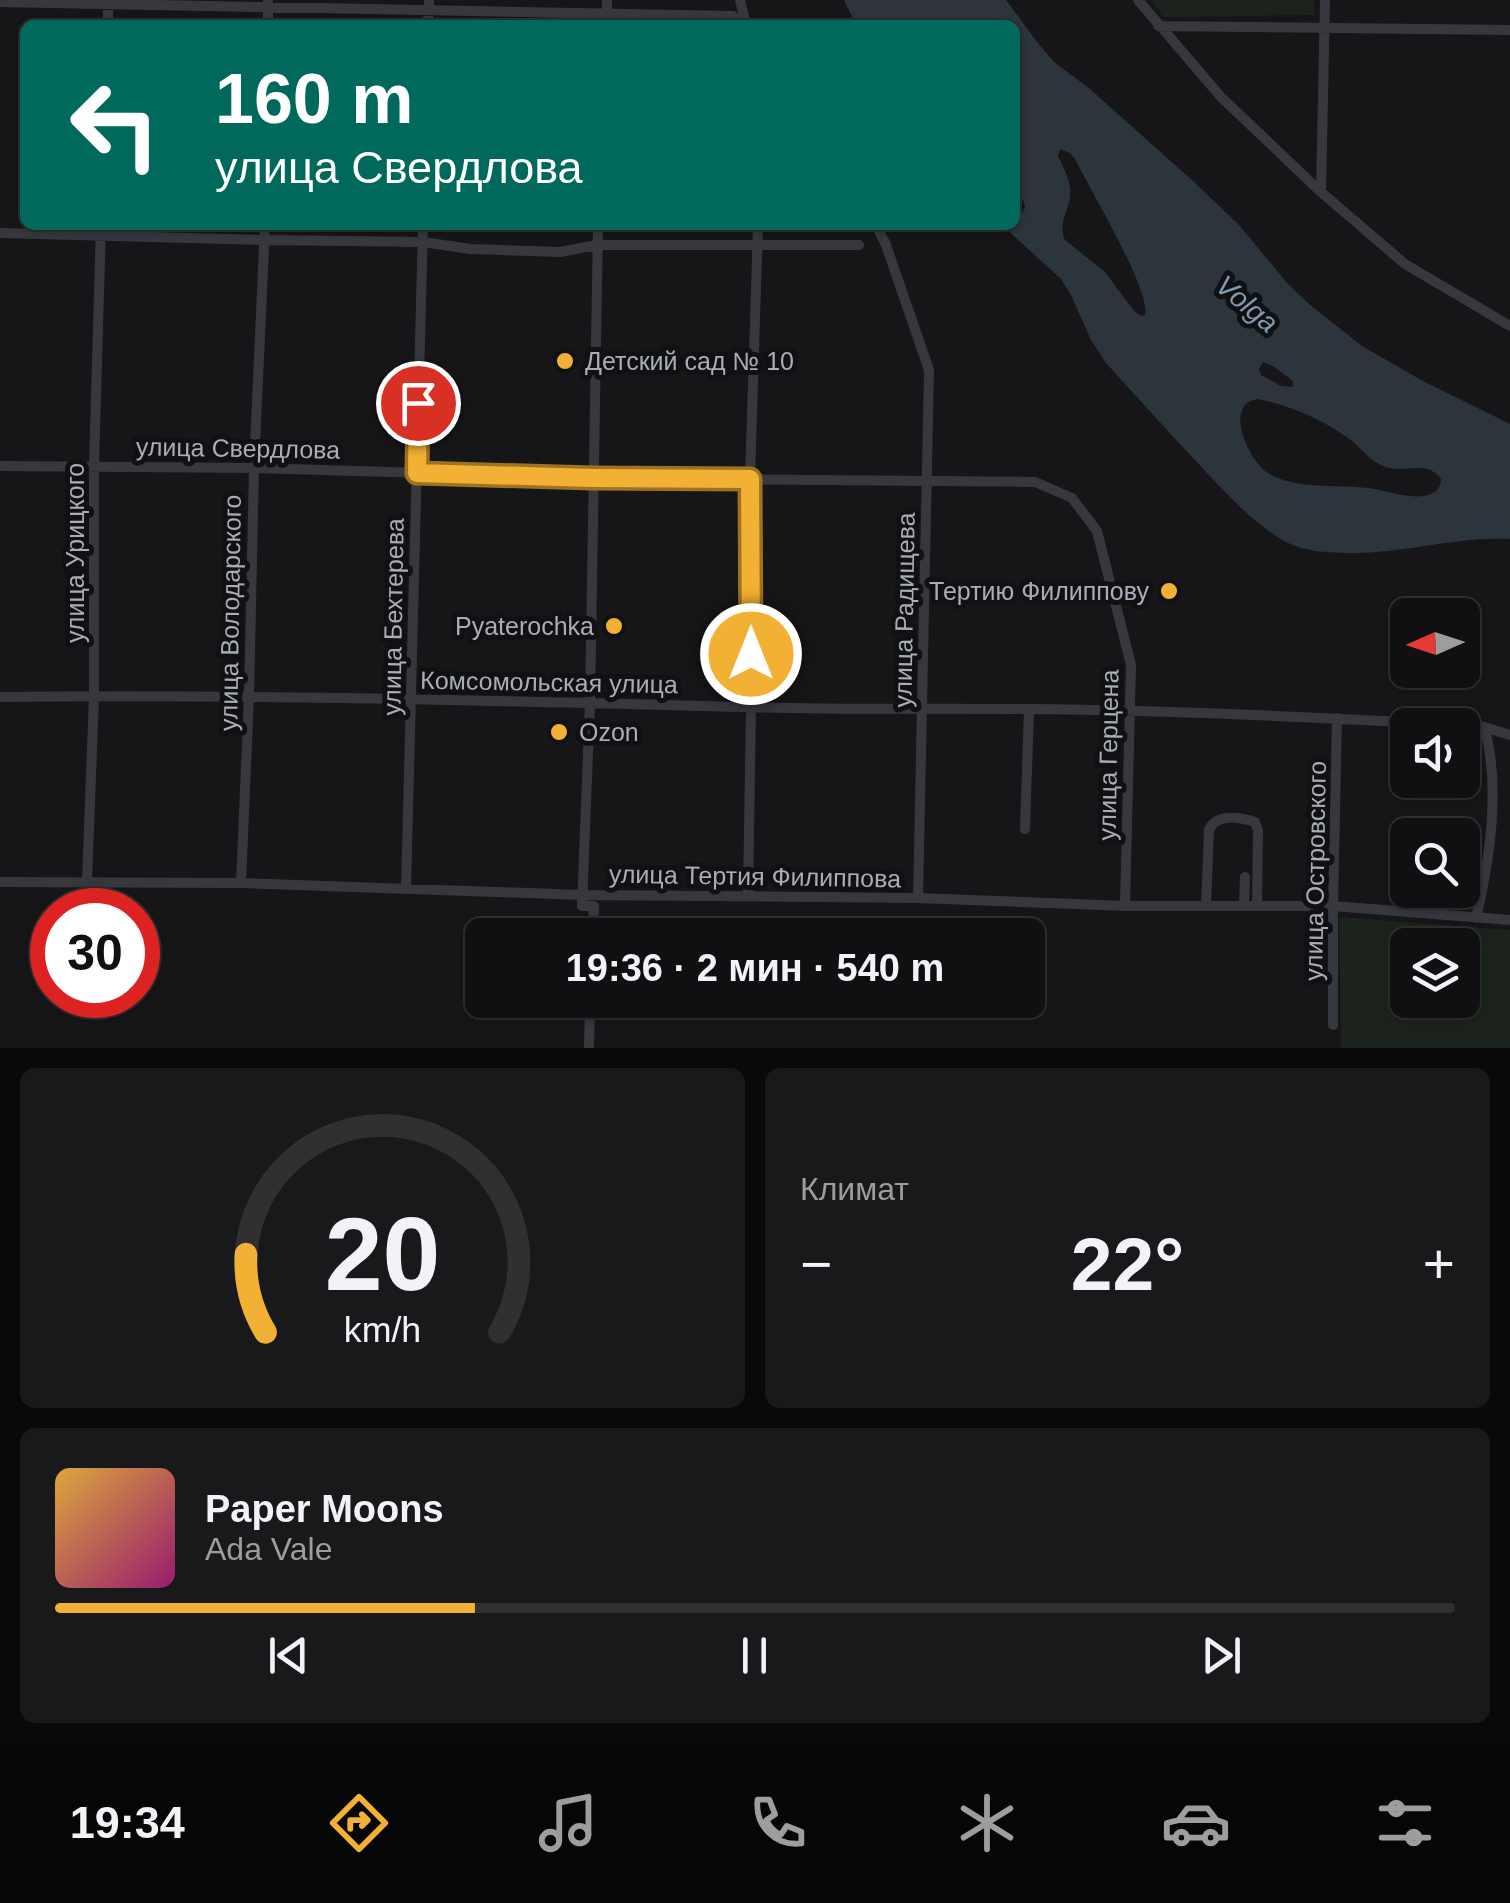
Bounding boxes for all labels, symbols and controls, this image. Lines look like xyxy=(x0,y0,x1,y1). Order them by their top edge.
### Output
icon: left xyxy=(50,60,180,190)
text: 160 m xyxy=(215,60,413,138)
text: улица Свердлова xyxy=(215,142,583,193)
water label: Volga xyxy=(1210,269,1284,339)
place label: Детский сад № 10 xyxy=(585,347,794,375)
marker: Детский сад № 10 xyxy=(554,350,576,372)
pin xyxy=(376,361,461,446)
icon: arrive xyxy=(391,376,446,431)
street label: улица Свердлова xyxy=(136,432,340,464)
street label: улица Урицкого xyxy=(61,463,89,643)
street label: улица Володарского xyxy=(214,495,246,731)
street label: улица Радищева xyxy=(888,512,920,708)
street label: улица Бехтерева xyxy=(377,518,409,716)
place label: Тертию Филиппову xyxy=(929,577,1149,605)
marker: Тертию Филиппову xyxy=(1158,580,1180,602)
north arrow xyxy=(1390,598,1480,688)
map controls xyxy=(1390,598,1480,1018)
position arrow xyxy=(699,602,803,706)
place label: Pyaterochka xyxy=(455,612,594,640)
marker: Pyaterochka xyxy=(603,615,625,637)
street label: Комсомольская улица xyxy=(420,666,678,698)
street label: улица Герцена xyxy=(1093,669,1123,841)
button: sound xyxy=(1390,708,1480,798)
place label: Ozon xyxy=(579,718,639,746)
marker: Ozon xyxy=(548,721,570,743)
street label: улица Островского xyxy=(1299,761,1331,981)
button: search xyxy=(1390,818,1480,908)
street label: улица Тертия Филиппова xyxy=(609,859,901,893)
speed limit sign: 30 xyxy=(30,888,160,1018)
button: layers xyxy=(1390,928,1480,1018)
text: 19:36 · 2 мин · 540 m xyxy=(566,947,944,989)
text: Климат xyxy=(800,1171,909,1207)
text: 20 xyxy=(325,1196,440,1312)
text: 22° xyxy=(1071,1222,1184,1306)
text: − xyxy=(800,1233,832,1295)
text: + xyxy=(1423,1233,1455,1295)
text: km/h xyxy=(344,1310,421,1350)
text: Paper Moons xyxy=(205,1488,444,1530)
text: Ada Vale xyxy=(205,1531,333,1567)
icon: previous xyxy=(261,1628,316,1683)
icon: pause xyxy=(727,1628,782,1683)
icon: next xyxy=(1194,1628,1249,1683)
icon: directions xyxy=(324,1788,394,1858)
icon: music xyxy=(533,1788,603,1858)
icon: phone xyxy=(743,1788,813,1858)
icon: climate xyxy=(952,1788,1022,1858)
icon: car xyxy=(1161,1788,1231,1858)
icon: filters xyxy=(1370,1788,1440,1858)
text: 19:34 xyxy=(70,1797,185,1848)

